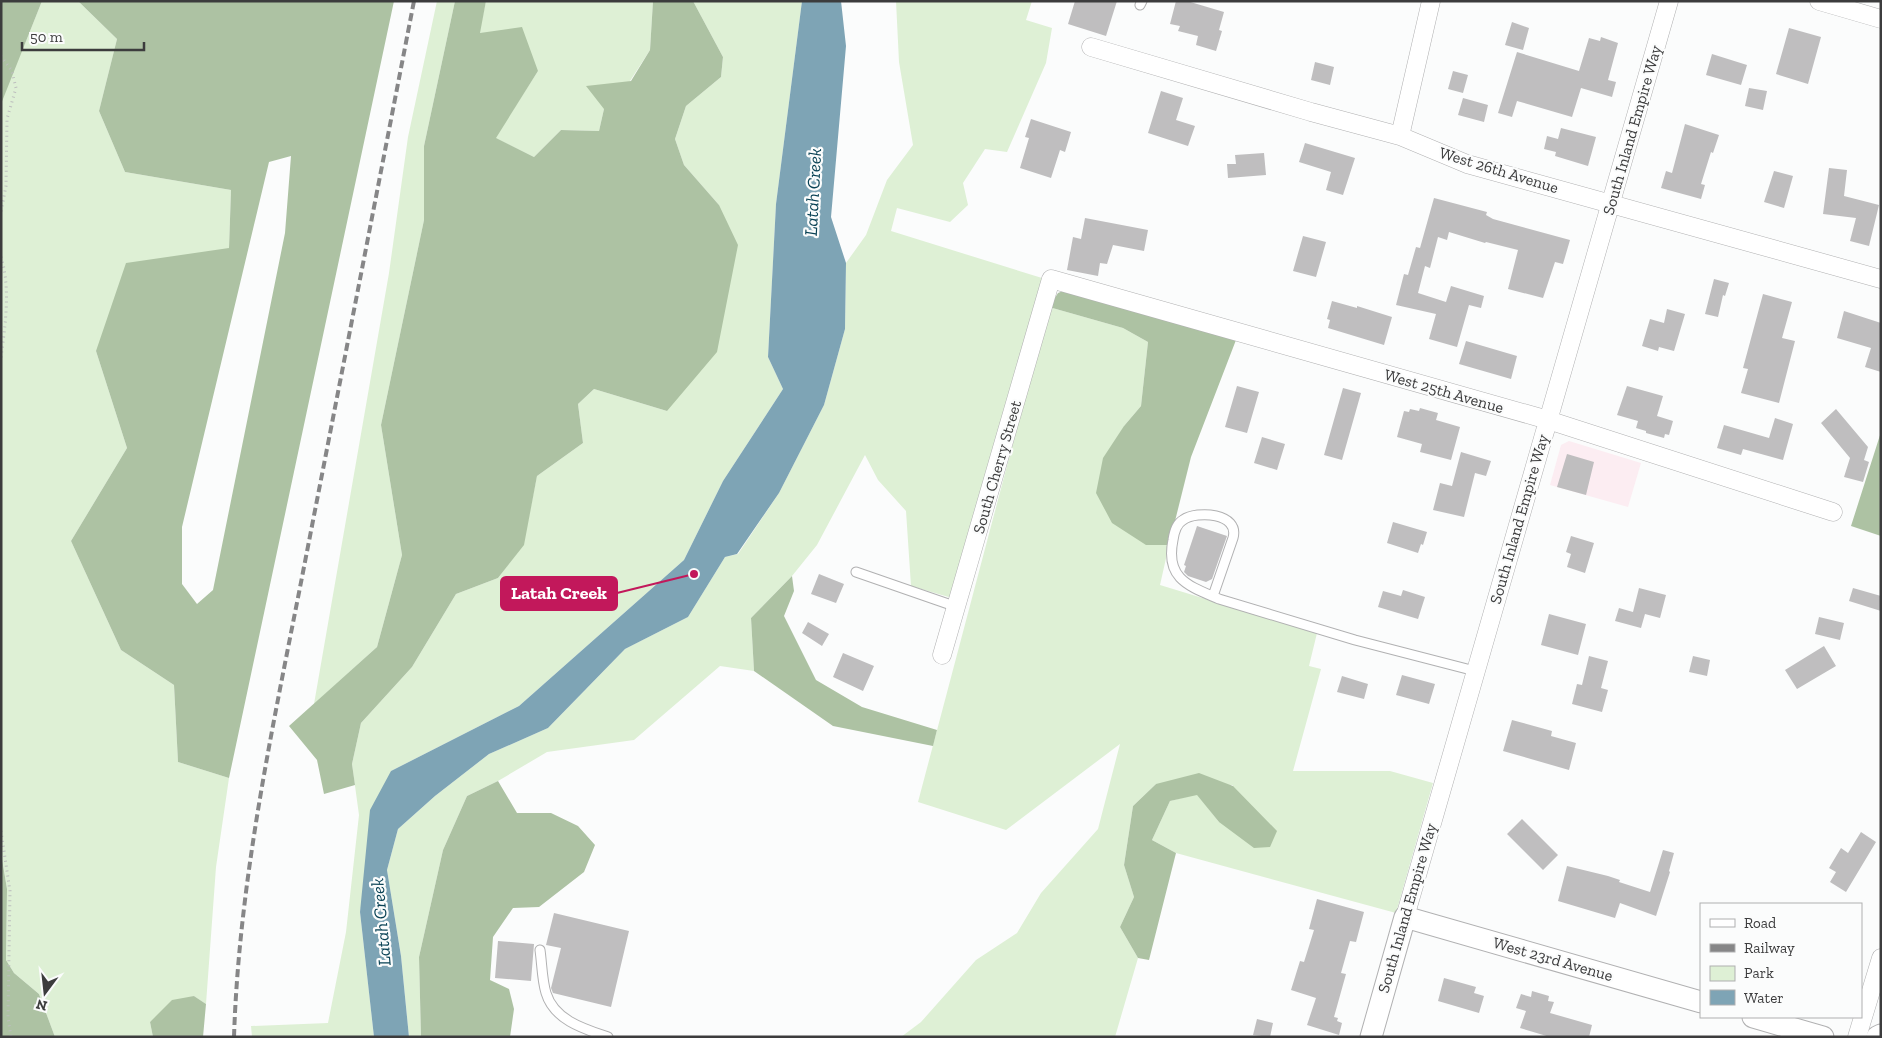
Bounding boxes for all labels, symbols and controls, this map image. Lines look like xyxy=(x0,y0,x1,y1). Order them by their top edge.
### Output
scale bar xyxy=(22,20,145,52)
text: 50 m xyxy=(30,28,63,46)
street label: South Inland Empire Way xyxy=(1599,42,1666,217)
street label: West 26th Avenue xyxy=(1437,143,1561,197)
water label: Latah Creek xyxy=(800,148,826,236)
street label: West 25th Avenue xyxy=(1382,365,1506,417)
street label: South Cherry Street xyxy=(969,398,1025,536)
street label: South Inland Empire Way xyxy=(1486,431,1553,606)
callout: Latah Creek xyxy=(501,577,617,610)
text: Latah Creek xyxy=(511,582,607,604)
street label: South Inland Empire Way xyxy=(1374,820,1441,995)
water label: Latah Creek xyxy=(366,877,396,967)
legend xyxy=(1700,903,1862,1018)
text: Road xyxy=(1744,914,1777,932)
street label: West 23rd Avenue xyxy=(1491,933,1615,985)
text: Railway xyxy=(1744,939,1795,957)
text: Park xyxy=(1744,964,1774,982)
north arrow xyxy=(20,968,70,1018)
text: Water xyxy=(1744,989,1784,1007)
text: N xyxy=(34,995,49,1015)

